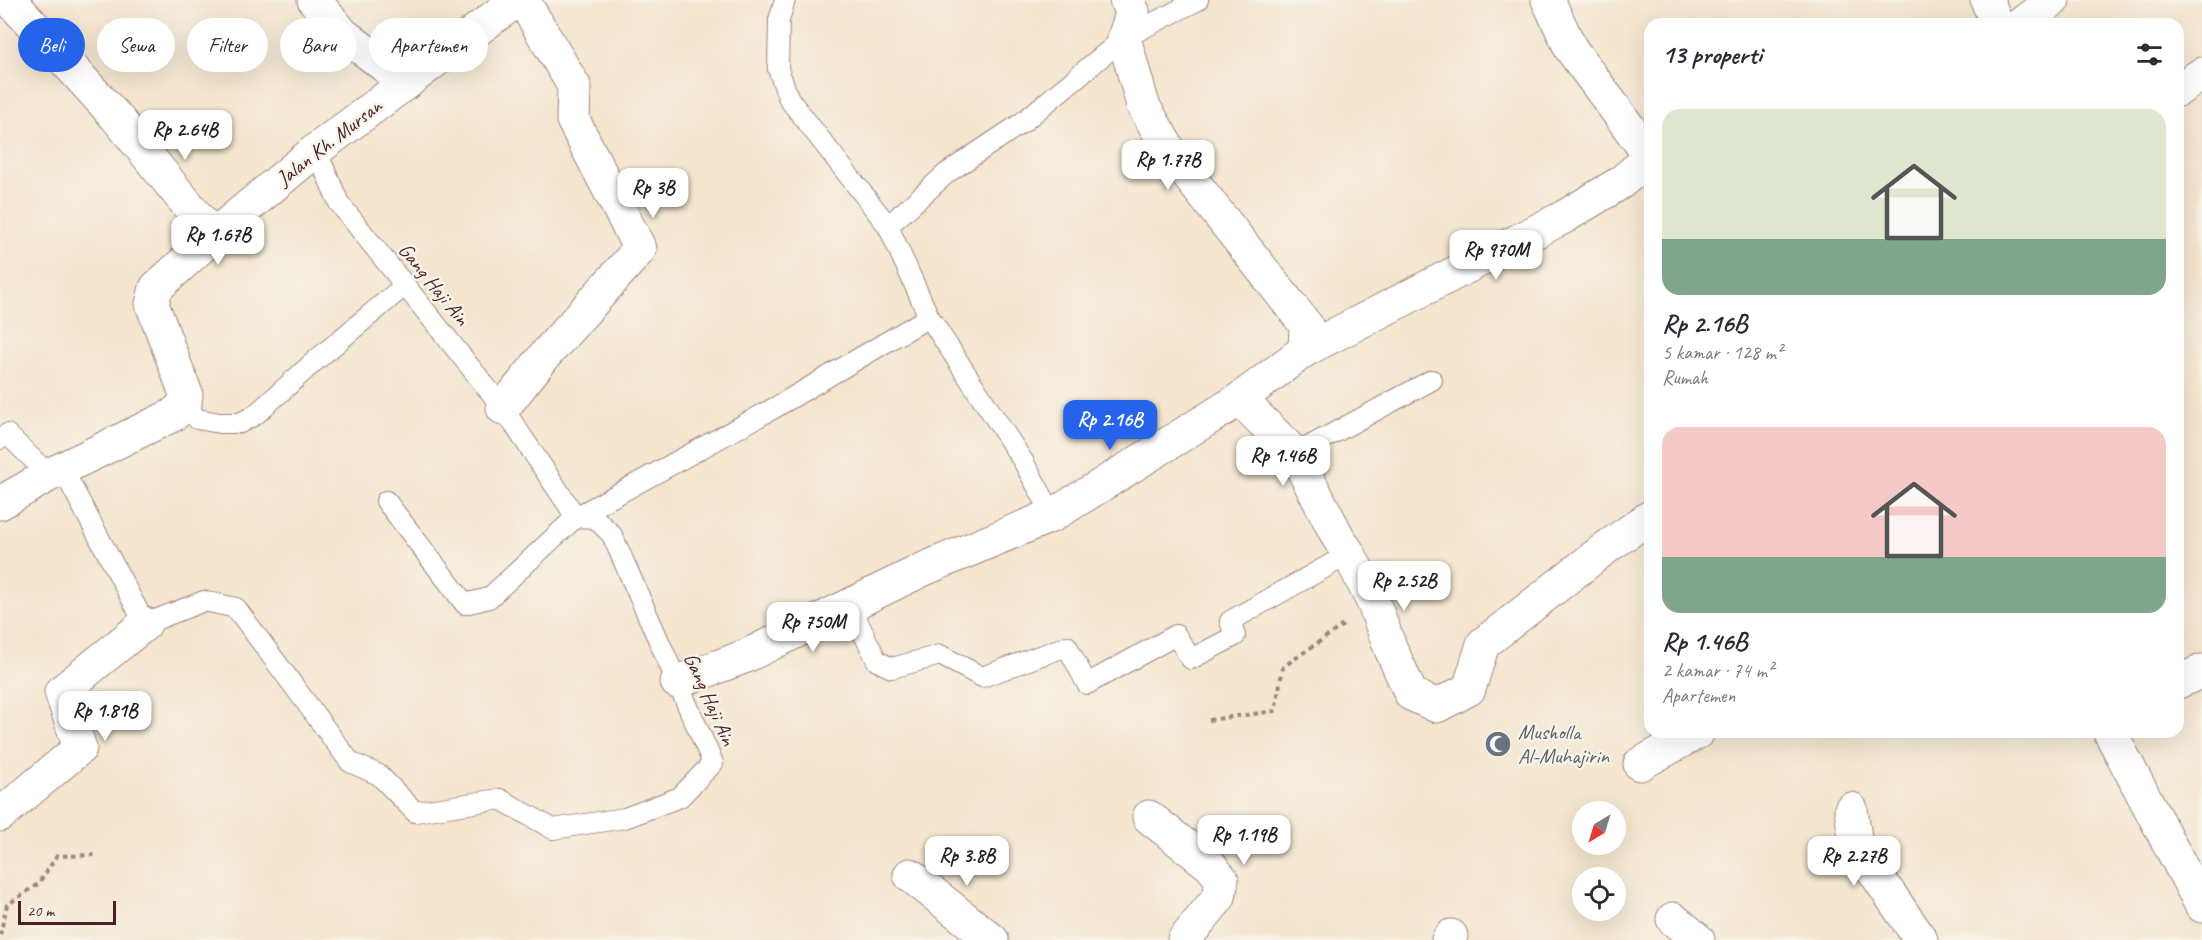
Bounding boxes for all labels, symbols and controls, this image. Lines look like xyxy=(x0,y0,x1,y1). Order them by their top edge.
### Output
chip: Beli xyxy=(18,18,85,72)
chip: Sewa xyxy=(97,18,175,72)
chip: Filter xyxy=(187,18,268,72)
chip: Baru xyxy=(280,18,357,72)
chip: Apartemen xyxy=(369,18,488,72)
text: 13 properti xyxy=(1662,38,1762,71)
icon: filters xyxy=(2133,38,2166,71)
street label: Jalan Kh. Mursan xyxy=(270,92,388,192)
pin: Rp 2.64B xyxy=(123,110,247,161)
text: Rp 2.64B xyxy=(152,117,218,142)
pin: Rp 1.77B xyxy=(1106,140,1230,191)
text: Rp 1.77B xyxy=(1136,147,1200,172)
icon: home xyxy=(1860,148,1968,256)
pin: Rp 3B xyxy=(611,168,695,219)
text: Rp 3B xyxy=(631,175,675,200)
pin: Rp 1.67B xyxy=(156,215,280,266)
text: Rp 1.67B xyxy=(185,222,251,247)
pin: Rp 970M xyxy=(1441,230,1551,281)
street label: Gang Haji Ain xyxy=(393,237,476,331)
text: Rp 970M xyxy=(1464,237,1528,262)
text: Rp 2.16B xyxy=(1662,307,1747,340)
text: 5 kamar · 128 m² xyxy=(1662,340,1782,365)
text: Rumah xyxy=(1662,365,1708,390)
pin: Rp 2.16B xyxy=(1048,400,1172,451)
text: Rp 2.16B xyxy=(1077,407,1143,432)
pin: Rp 1.46B xyxy=(1221,436,1345,487)
text: Rp 1.46B xyxy=(1250,443,1316,468)
icon: home xyxy=(1860,466,1968,574)
pin: Rp 2.52B xyxy=(1342,561,1466,612)
text: Rp 2.52B xyxy=(1372,568,1436,593)
pin: Rp 750M xyxy=(758,602,868,653)
text: Rp 750M xyxy=(781,609,845,634)
text: Rp 1.46B xyxy=(1662,625,1747,658)
street label: Gang Haji Ain xyxy=(678,649,742,750)
text: 2 kamar · 74 m² xyxy=(1662,658,1773,683)
text: Apartemen xyxy=(1662,683,1735,708)
pin: Rp 1.81B xyxy=(43,691,167,742)
text: Rp 1.81B xyxy=(72,698,138,723)
place label: Musholla Al-Muhajirin xyxy=(1518,719,1609,769)
mosque icon: Musholla Al-Muhajirin xyxy=(1483,729,1513,759)
north arrow xyxy=(1572,801,1626,855)
map controls xyxy=(1572,801,1626,921)
pin: Rp 1.19B xyxy=(1182,815,1306,866)
text: Rp 1.19B xyxy=(1212,822,1276,847)
pin: Rp 3.8B xyxy=(912,836,1022,887)
pin: Rp 2.27B xyxy=(1792,836,1916,887)
text: Rp 3.8B xyxy=(939,843,995,868)
text: Rp 2.27B xyxy=(1821,843,1887,868)
button: locate xyxy=(1572,867,1626,921)
scale bar xyxy=(18,898,116,926)
text: 20 m xyxy=(27,901,54,921)

